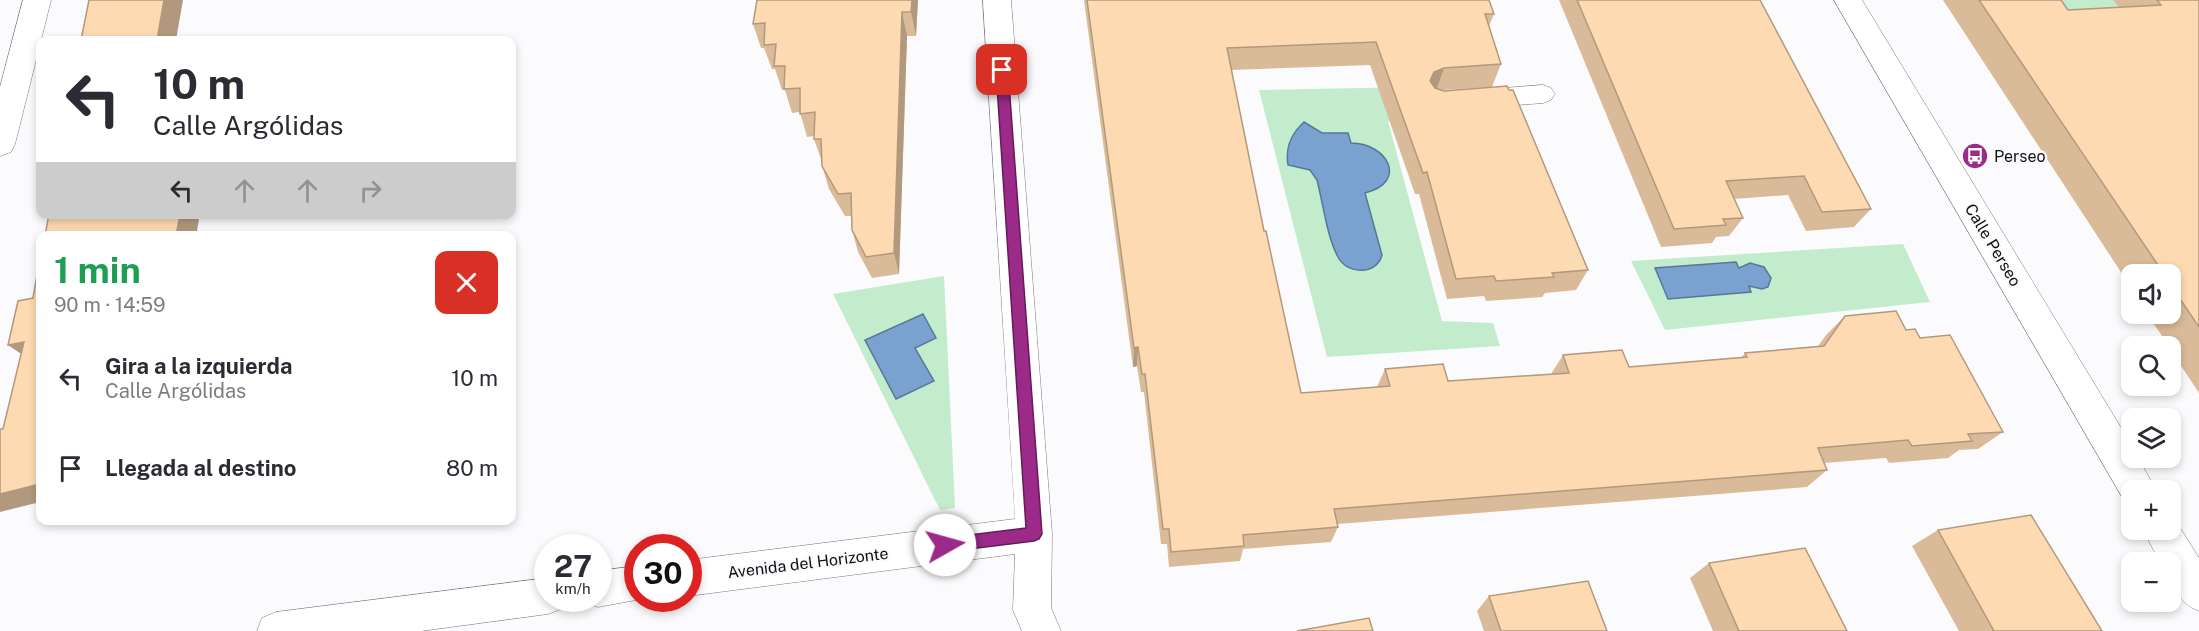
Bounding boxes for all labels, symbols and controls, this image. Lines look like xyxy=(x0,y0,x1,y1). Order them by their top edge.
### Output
pin xyxy=(976,44,1027,95)
icon: arrive xyxy=(985,53,1018,86)
text: 10 m xyxy=(153,59,245,108)
icon: left xyxy=(54,60,132,138)
text: Calle Argólidas xyxy=(153,109,344,141)
bus stop icon: Perseo xyxy=(1960,141,1990,171)
place label: Perseo xyxy=(1994,147,2046,166)
icon: left xyxy=(165,174,198,207)
icon: ahead xyxy=(228,174,261,207)
icon: ahead xyxy=(291,174,324,207)
icon: right xyxy=(354,174,387,207)
street label: Calle Perseo xyxy=(1961,200,2025,290)
text: 1 min xyxy=(54,249,141,291)
button: close xyxy=(435,251,498,314)
map controls xyxy=(2121,264,2181,612)
button: sound xyxy=(2121,264,2181,324)
text: 90 m · 14:59 xyxy=(54,293,165,317)
button: search xyxy=(2121,336,2181,396)
text: Gira a la izquierda xyxy=(105,353,292,379)
icon: left xyxy=(54,362,87,395)
text: 10 m xyxy=(451,365,498,391)
text: Calle Argólidas xyxy=(105,379,246,403)
button: layers xyxy=(2121,408,2181,468)
icon: arrive xyxy=(54,452,87,485)
text: Llegada al destino xyxy=(105,455,296,481)
text: 80 m xyxy=(446,455,498,481)
button: + xyxy=(2121,480,2181,540)
position arrow xyxy=(913,513,977,577)
speed limit sign: 30 xyxy=(624,534,702,612)
street label: Avenida del Horizonte xyxy=(726,544,890,582)
text: 27 xyxy=(554,548,592,584)
button: − xyxy=(2121,552,2181,612)
text: km/h xyxy=(555,580,591,597)

